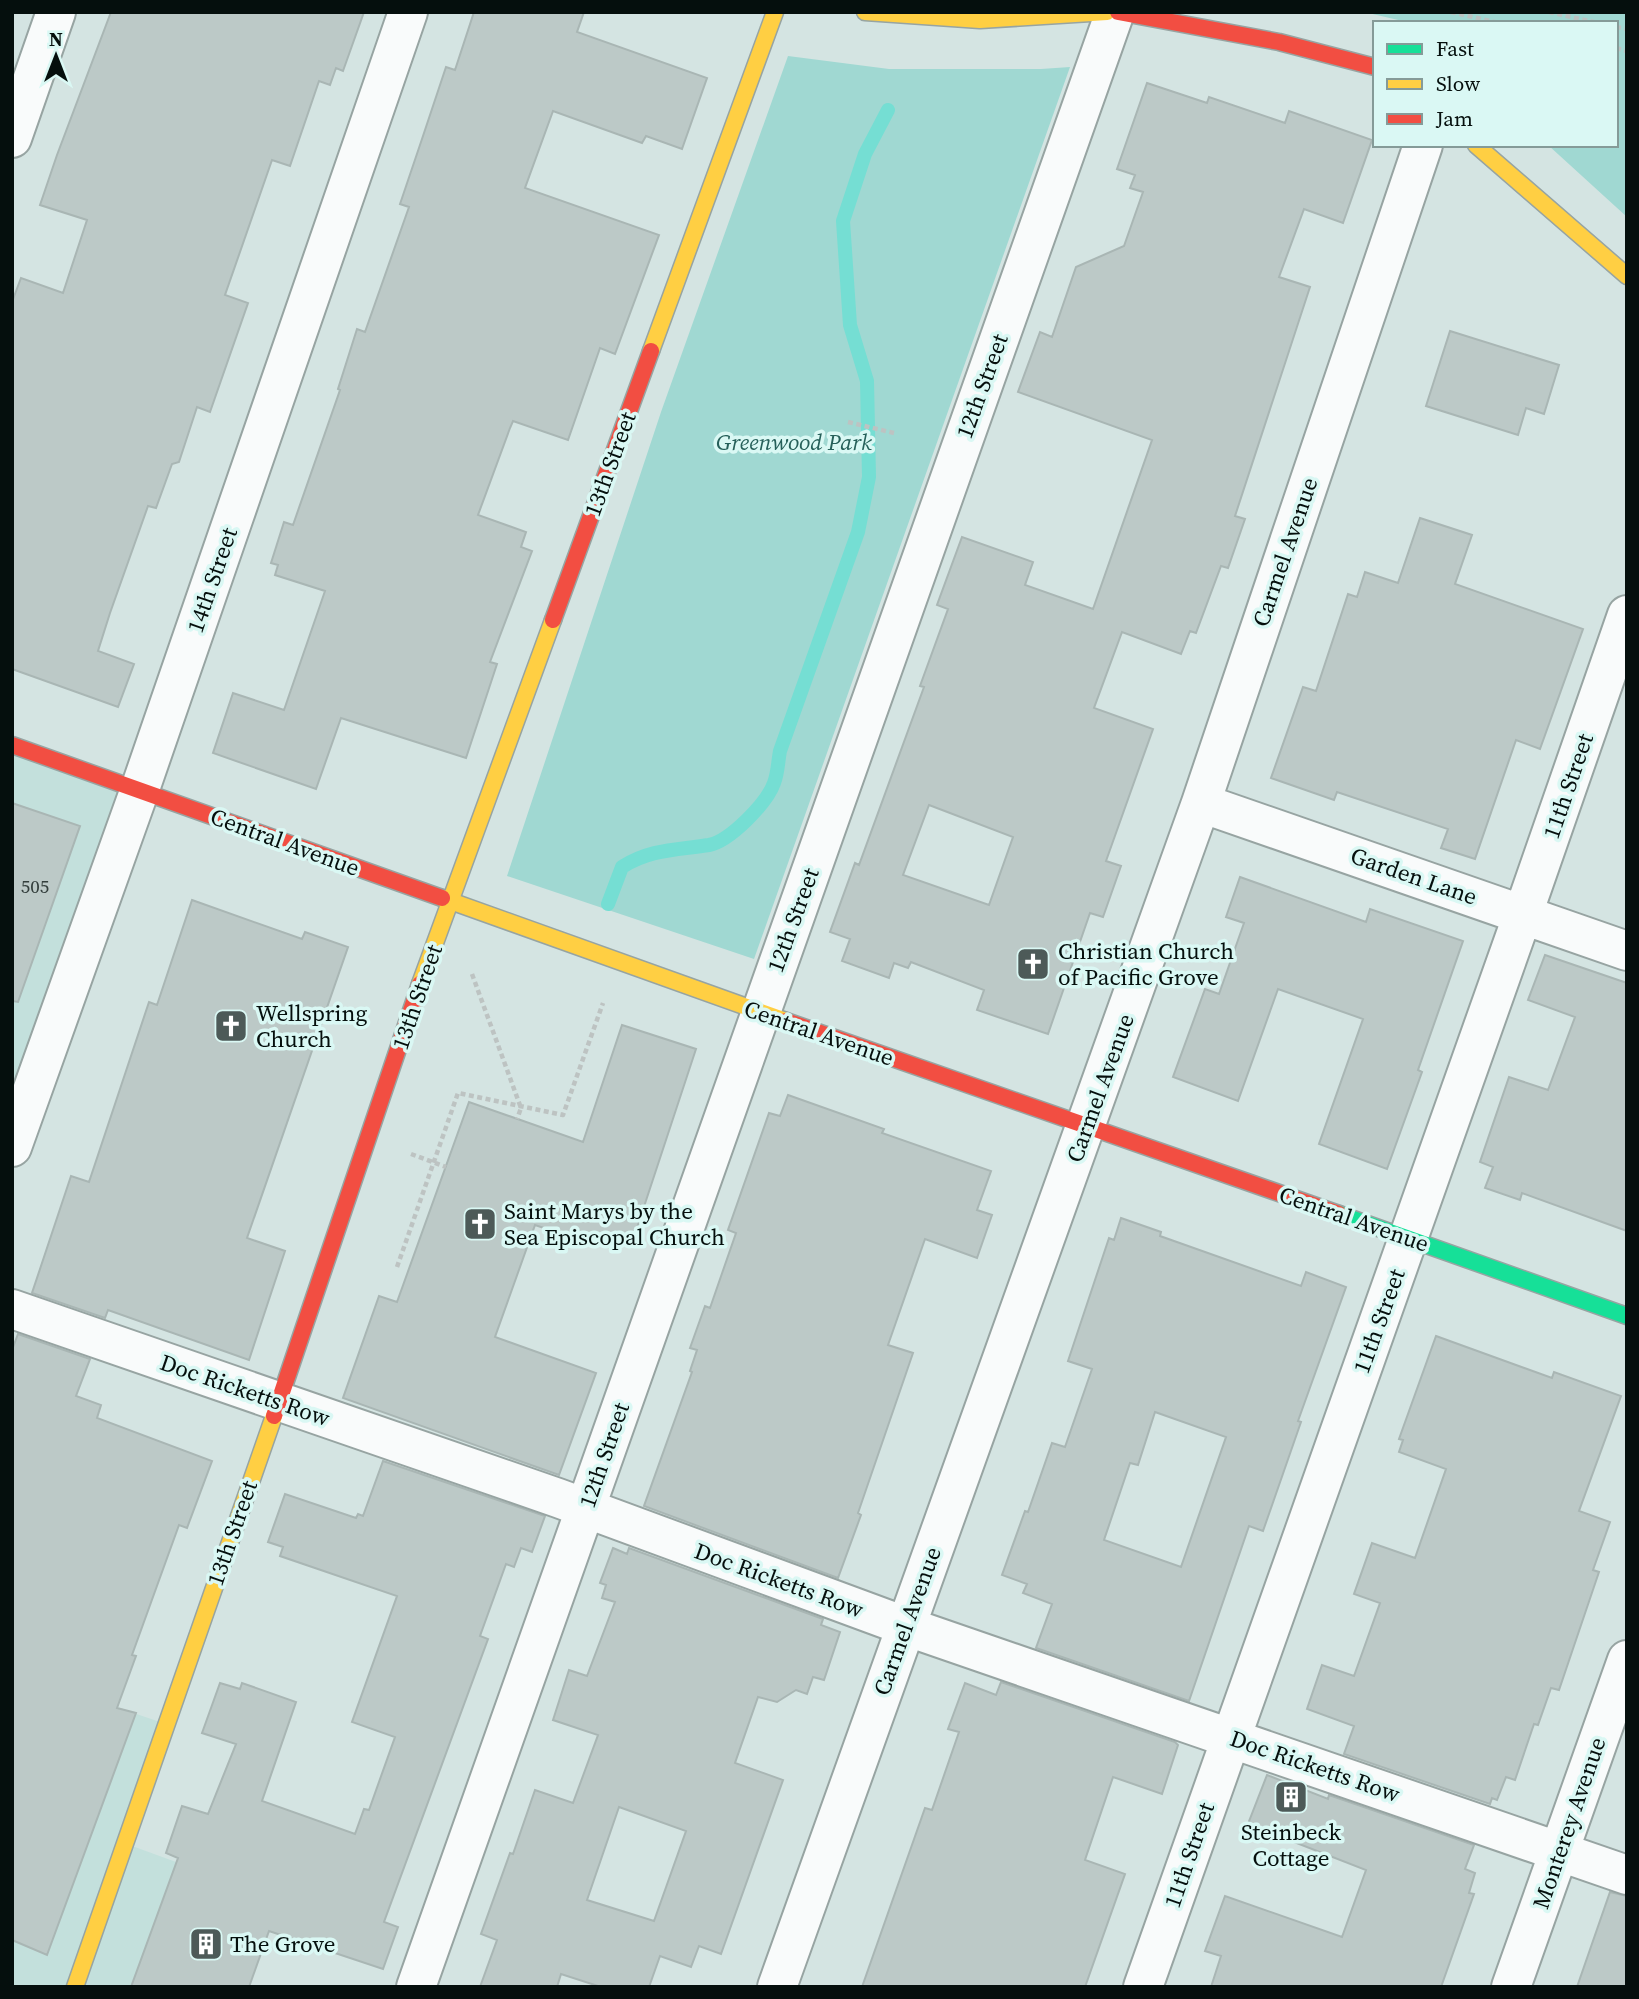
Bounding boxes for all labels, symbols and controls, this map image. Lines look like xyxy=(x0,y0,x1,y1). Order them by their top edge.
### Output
north arrow xyxy=(21,21,91,91)
legend xyxy=(1373,21,1618,147)
text: N xyxy=(49,26,63,52)
text: Fast xyxy=(1436,34,1474,63)
text: Slow xyxy=(1436,69,1480,98)
text: Jam xyxy=(1435,104,1473,133)
street label: 12th Street xyxy=(948,329,1016,443)
street label: 13th Street xyxy=(576,407,644,521)
park label: Greenwood Park xyxy=(716,426,872,458)
street label: Carmel Avenue xyxy=(1245,473,1325,631)
street label: 14th Street xyxy=(179,523,245,637)
street label: 11th Street xyxy=(1535,729,1601,843)
street label: Central Avenue xyxy=(206,800,364,884)
street label: Garden Lane xyxy=(1346,839,1482,913)
street label: 12th Street xyxy=(759,863,827,977)
house number: 505 xyxy=(21,873,49,899)
place label: Christian Church of Pacific Grove xyxy=(1058,935,1234,993)
street label: 13th Street xyxy=(384,940,450,1054)
church icon: Christian Church of Pacific Grove xyxy=(1014,945,1052,983)
street label: Central Avenue xyxy=(740,992,898,1074)
place label: Wellspring Church xyxy=(256,997,367,1055)
church icon: Wellspring Church xyxy=(212,1007,250,1045)
street label: Carmel Avenue xyxy=(1058,1009,1142,1167)
street label: Central Avenue xyxy=(1275,1178,1433,1260)
place label: Saint Marys by the Sea Episcopal Church xyxy=(504,1195,725,1253)
church icon: Saint Marys by the Sea Episcopal Church xyxy=(461,1205,499,1243)
street label: 11th Street xyxy=(1345,1264,1413,1378)
street label: Doc Ricketts Row xyxy=(156,1346,335,1434)
street label: 12th Street xyxy=(571,1398,637,1512)
street label: 13th Street xyxy=(199,1476,265,1590)
street label: Doc Ricketts Row xyxy=(690,1535,868,1626)
street label: Carmel Avenue xyxy=(865,1542,949,1700)
street label: Doc Ricketts Row xyxy=(1226,1722,1405,1810)
street label: Monterey Avenue xyxy=(1525,1733,1613,1913)
building icon: Steinbeck Cottage xyxy=(1272,1778,1310,1816)
street label: 11th Street xyxy=(1156,1798,1222,1912)
place label: Steinbeck Cottage xyxy=(1241,1816,1341,1874)
building icon: The Grove xyxy=(187,1925,225,1963)
place label: The Grove xyxy=(230,1928,336,1960)

